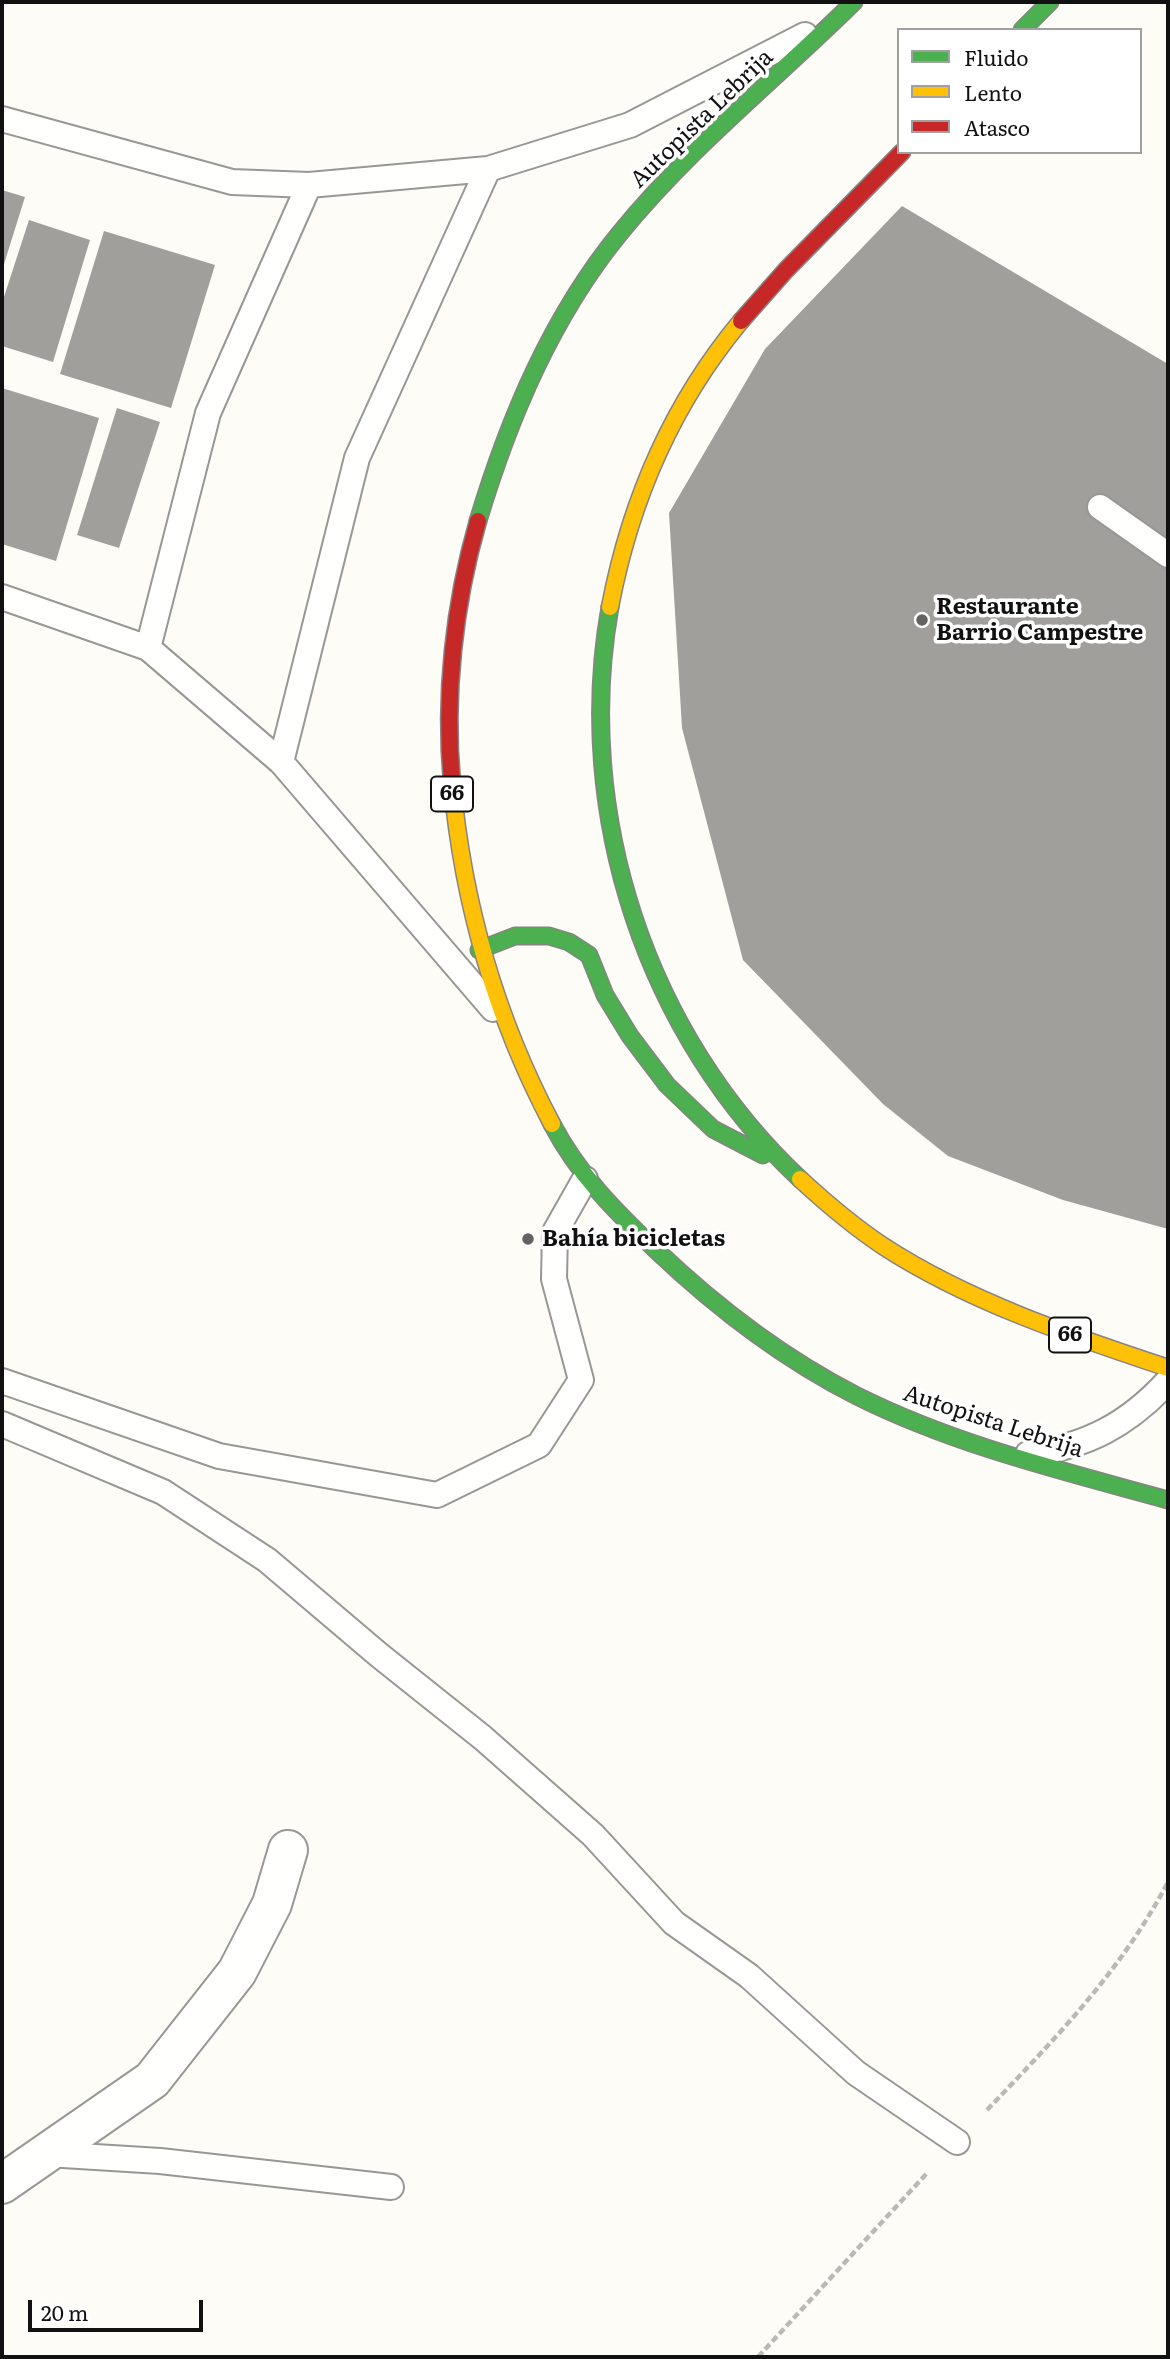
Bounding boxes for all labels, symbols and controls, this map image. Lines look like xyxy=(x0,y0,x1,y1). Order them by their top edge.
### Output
legend xyxy=(897,28,1142,154)
text: Fluido xyxy=(964,41,1028,72)
street label: Autopista Lebrija xyxy=(625,44,779,194)
text: Lento xyxy=(964,76,1022,107)
text: Atasco xyxy=(964,111,1030,142)
place label: Restaurante Barrio Campestre xyxy=(936,593,1143,647)
marker: Restaurante Barrio Campestre xyxy=(914,612,930,628)
road number: 66 xyxy=(431,776,473,812)
place label: Bahía bicicletas xyxy=(542,1225,725,1253)
marker: Bahía bicicletas xyxy=(520,1231,536,1247)
road number: 66 xyxy=(1049,1318,1091,1352)
street label: Autopista Lebrija xyxy=(899,1380,1087,1464)
scale bar xyxy=(32,2286,206,2330)
text: 20 m xyxy=(41,2296,88,2327)

